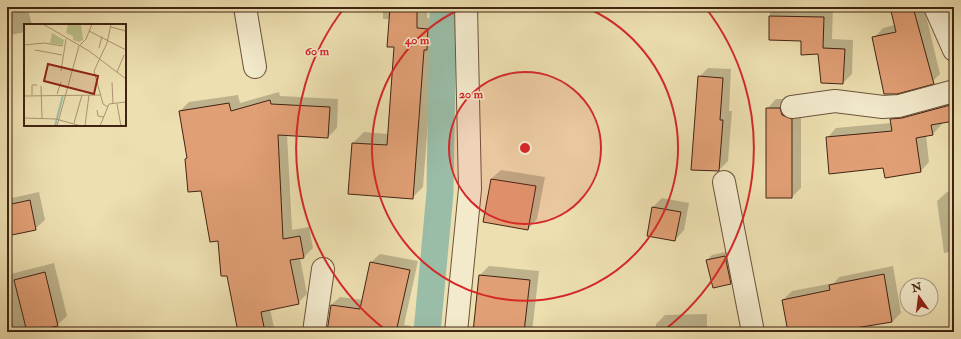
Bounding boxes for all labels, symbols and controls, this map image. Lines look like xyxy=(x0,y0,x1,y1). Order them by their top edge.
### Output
inset map xyxy=(24,24,126,126)
text: 40 m xyxy=(404,33,430,48)
text: 60 m xyxy=(305,44,330,59)
text: 20 m xyxy=(459,87,484,102)
centre of rings xyxy=(518,141,532,155)
north arrow xyxy=(899,277,939,317)
text: N xyxy=(909,280,924,296)

